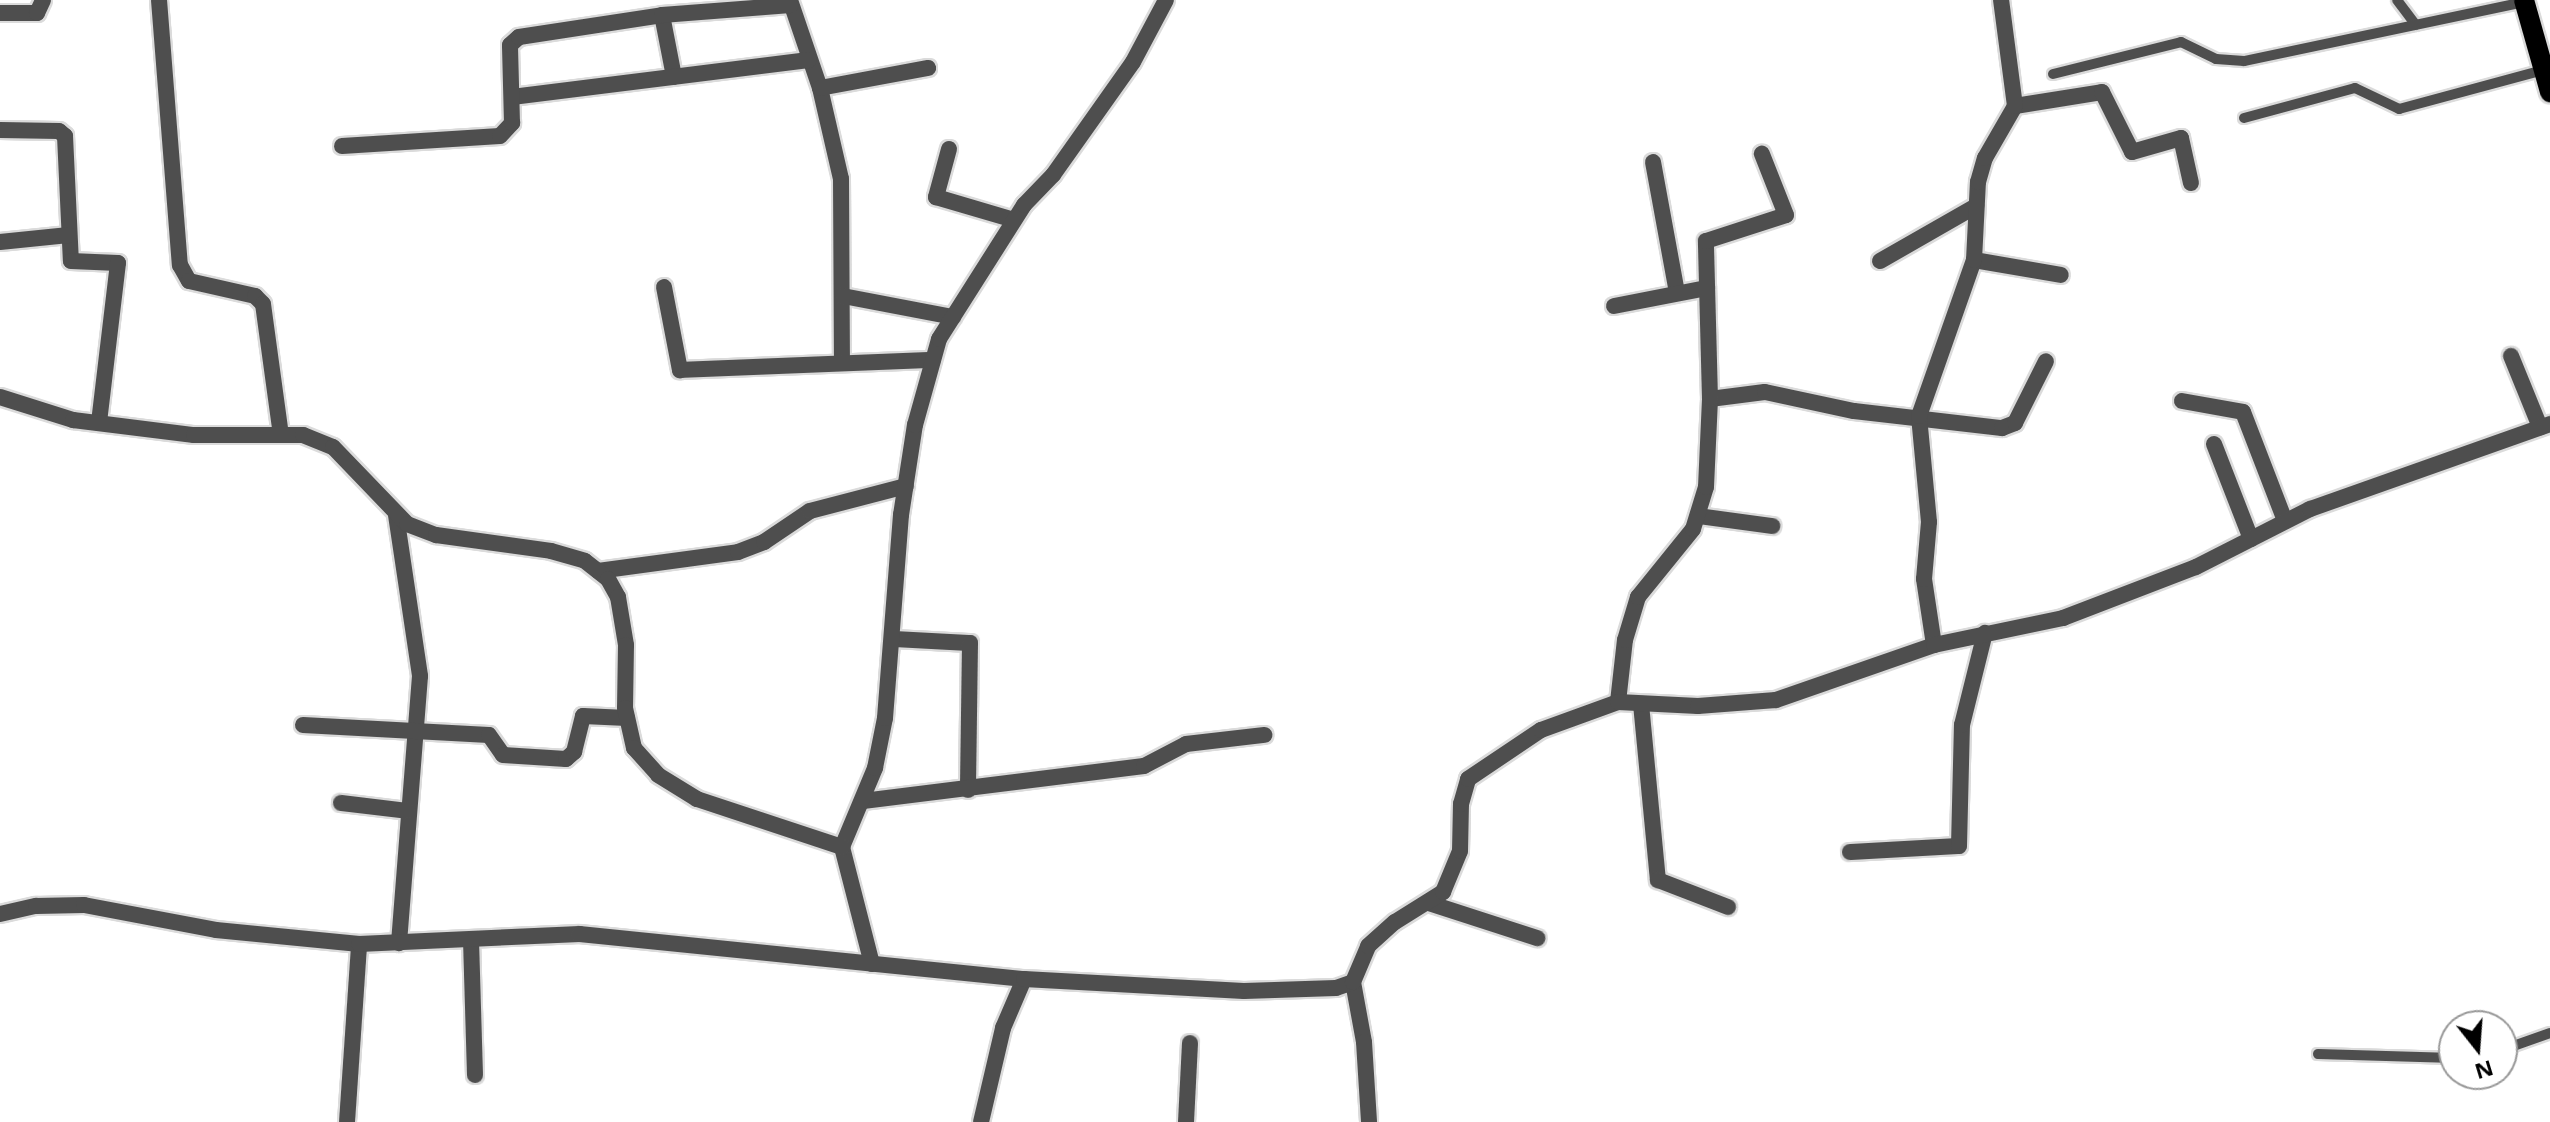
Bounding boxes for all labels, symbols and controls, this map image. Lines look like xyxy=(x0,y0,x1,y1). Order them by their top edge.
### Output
north arrow xyxy=(2438,1010,2518,1090)
text: N xyxy=(2471,1054,2497,1088)

